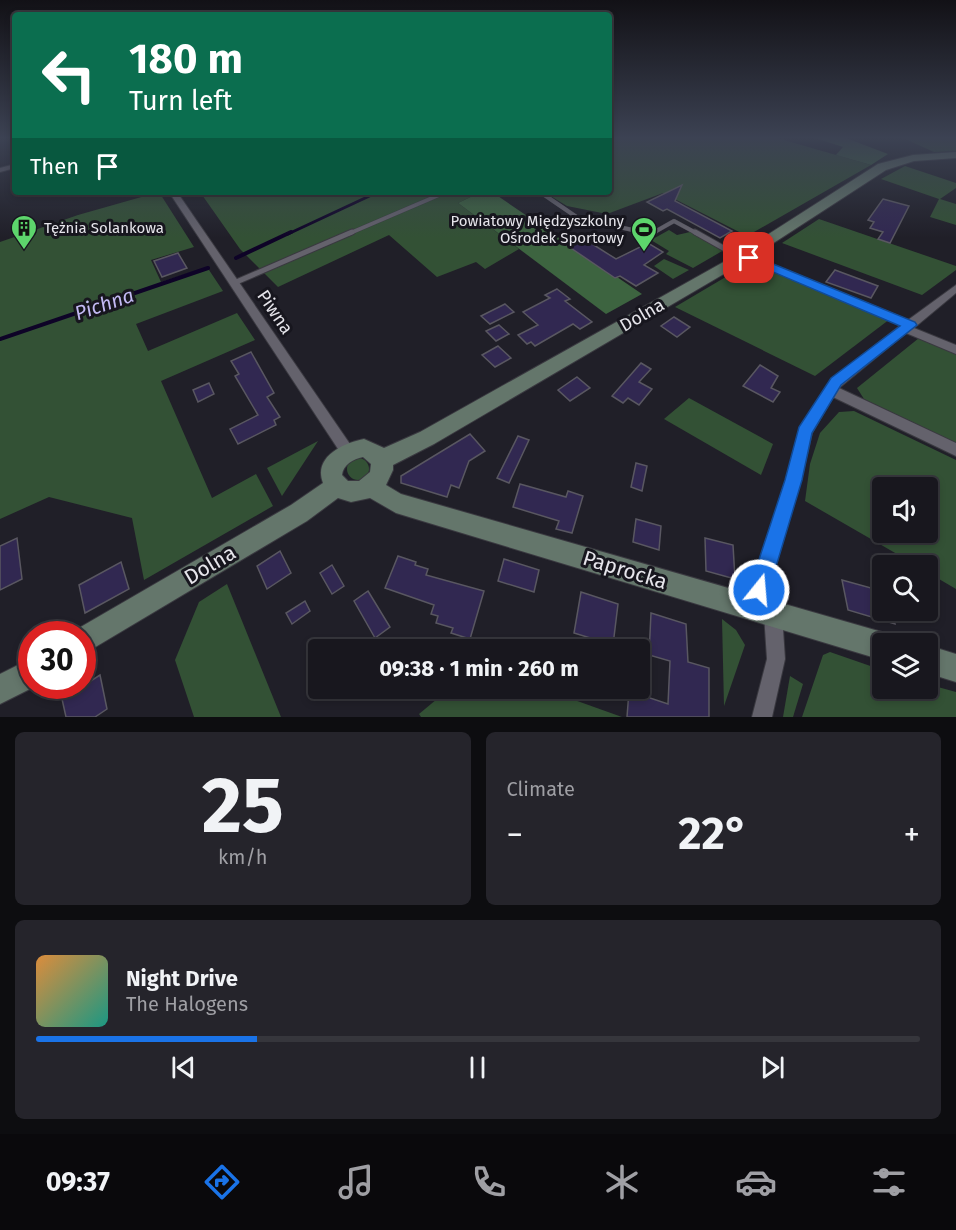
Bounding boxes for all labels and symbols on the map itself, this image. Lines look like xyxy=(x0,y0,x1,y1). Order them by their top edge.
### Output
place label: Powiatowy Międzyszkolny Ośrodek Sportowy xyxy=(451,212,625,247)
building icon: Tężnia Solankowa xyxy=(9,213,39,251)
sports icon: Powiatowy Międzyszkolny Ośrodek Sportowy xyxy=(629,215,659,253)
place label: Tężnia Solankowa xyxy=(44,219,164,237)
pin xyxy=(723,232,774,283)
water label: Pichna xyxy=(71,283,137,325)
street label: Piwna xyxy=(252,286,298,338)
street label: Dolna xyxy=(616,294,668,336)
street label: Dolna xyxy=(179,540,241,590)
street label: Paprocka xyxy=(580,545,670,595)
position arrow xyxy=(727,558,791,622)
speed limit sign: 30 xyxy=(18,621,96,699)

